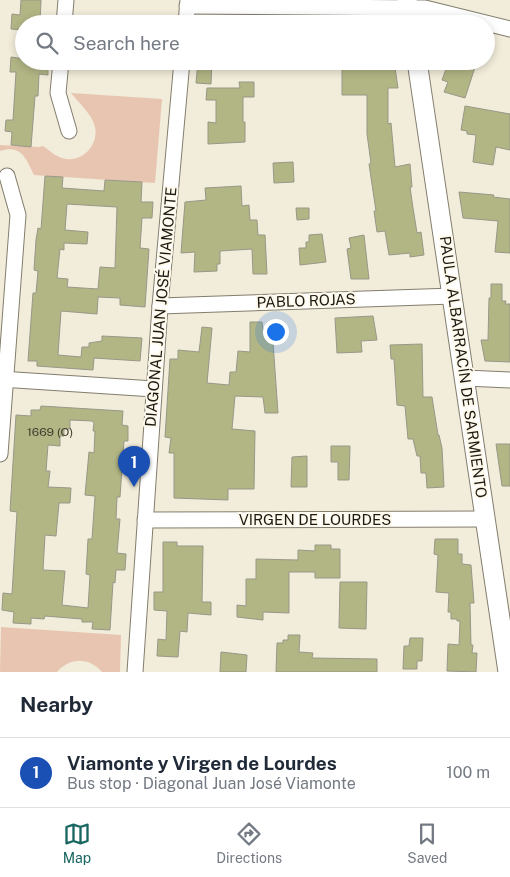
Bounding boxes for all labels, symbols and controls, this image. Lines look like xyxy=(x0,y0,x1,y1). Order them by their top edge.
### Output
search box xyxy=(15,15,495,70)
icon: search xyxy=(33,29,61,57)
text: Search here xyxy=(73,32,180,54)
street label: DIAGONAL JUAN JOSÉ VIAMONTE xyxy=(142,186,179,428)
street label: PAULA ALBARRACÍN DE SARMIENTO xyxy=(437,235,490,499)
street label: PABLO ROJAS xyxy=(256,290,356,311)
your location xyxy=(263,319,289,345)
house number: 1669 (O) xyxy=(27,425,73,439)
pin: 1 xyxy=(118,446,150,487)
street label: VIRGEN DE LOURDES xyxy=(239,511,391,528)
text: Nearby xyxy=(20,692,93,717)
text: Viamonte y Virgen de Lourdes xyxy=(67,752,337,774)
text: 1 xyxy=(33,763,39,782)
text: 100 m xyxy=(446,763,490,782)
text: Bus stop · Diagonal Juan José Viamonte xyxy=(67,774,356,793)
tab: Map xyxy=(63,820,91,866)
tab: Directions xyxy=(216,820,282,866)
tab: Saved xyxy=(407,820,447,866)

